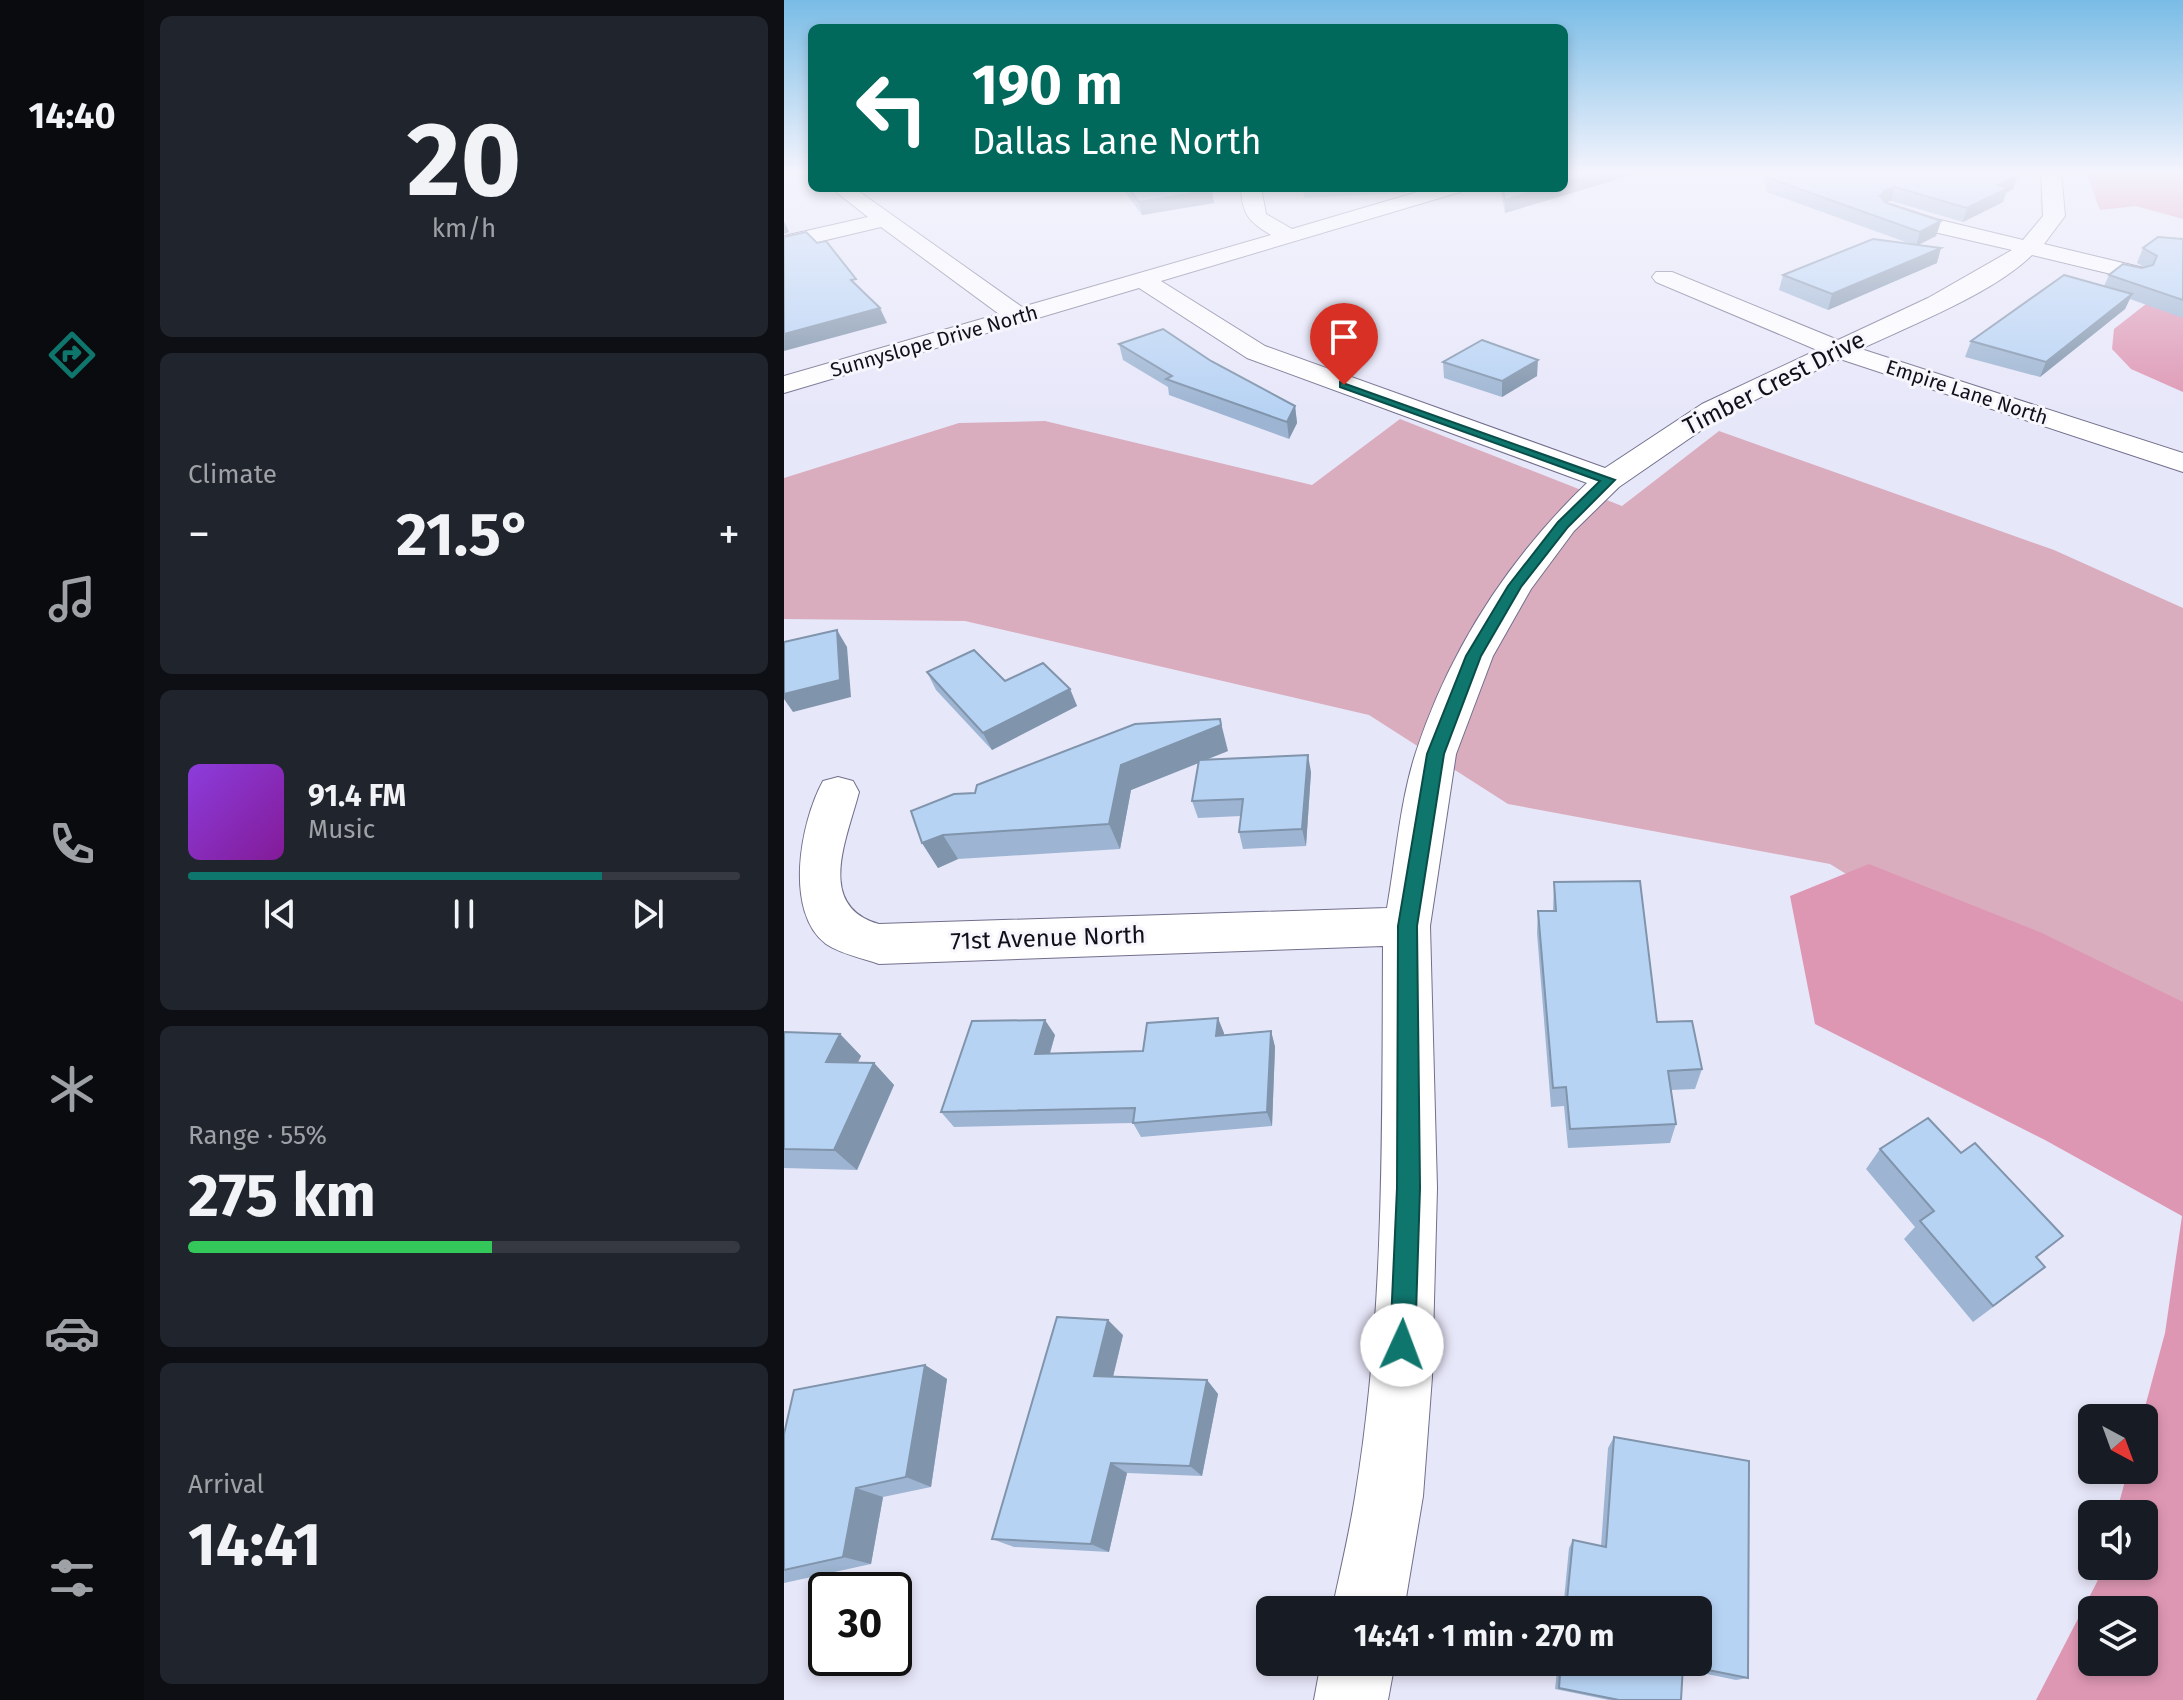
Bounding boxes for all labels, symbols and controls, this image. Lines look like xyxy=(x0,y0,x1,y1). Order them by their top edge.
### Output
text: 190 m xyxy=(972,52,1123,119)
icon: left xyxy=(840,56,944,160)
text: 14:40 xyxy=(29,94,115,138)
text: 20 xyxy=(407,98,521,223)
text: Dallas Lane North xyxy=(972,120,1262,164)
text: km/h xyxy=(432,213,496,244)
street label: Sunnyslope Drive North xyxy=(828,300,1040,382)
pin xyxy=(1310,303,1378,385)
icon: arrive xyxy=(1322,315,1366,359)
street label: Timber Crest Drive xyxy=(1679,325,1869,441)
icon: directions xyxy=(44,327,100,383)
street label: Empire Lane North xyxy=(1883,354,2051,430)
text: Climate xyxy=(188,459,277,490)
text: 21.5° xyxy=(396,499,532,571)
text: − xyxy=(188,508,210,561)
text: + xyxy=(718,508,740,561)
icon: music xyxy=(44,571,100,627)
text: 91.4 FM xyxy=(308,778,406,814)
text: Music xyxy=(308,814,375,845)
icon: phone xyxy=(44,816,100,872)
icon: previous xyxy=(258,892,302,936)
icon: pause xyxy=(442,892,486,936)
icon: next xyxy=(626,892,670,936)
street label: 71st Avenue North xyxy=(950,921,1146,955)
icon: climate xyxy=(44,1061,100,1117)
text: Range · 55% xyxy=(188,1120,327,1151)
text: 275 km xyxy=(188,1160,376,1232)
position arrow xyxy=(1360,1303,1444,1387)
icon: car xyxy=(44,1305,100,1361)
north arrow xyxy=(2078,1404,2158,1484)
map controls xyxy=(2078,1404,2158,1676)
text: Arrival xyxy=(188,1469,264,1500)
button: sound xyxy=(2078,1500,2158,1580)
text: 14:41 xyxy=(188,1509,321,1581)
icon: filters xyxy=(44,1550,100,1606)
speed limit sign: 30 xyxy=(808,1572,912,1676)
button: layers xyxy=(2078,1596,2158,1676)
text: 14:41 · 1 min · 270 m xyxy=(1354,1618,1614,1654)

